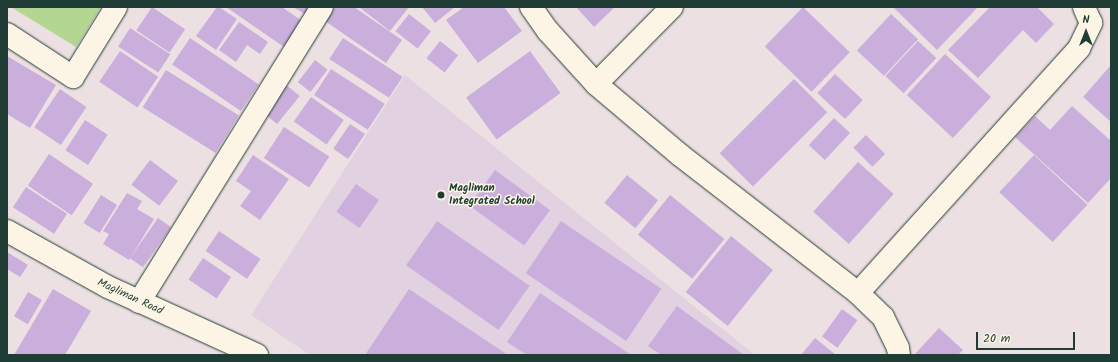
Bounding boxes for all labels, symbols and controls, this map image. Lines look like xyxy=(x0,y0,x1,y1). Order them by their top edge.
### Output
text: N xyxy=(1083,11,1089,29)
north arrow xyxy=(1066,12,1106,52)
place label: Magliman Integrated School xyxy=(449,182,535,208)
marker: Magliman Integrated School xyxy=(436,190,446,200)
street label: Magliman Road xyxy=(95,276,165,318)
scale bar xyxy=(978,324,1077,350)
text: 20 m xyxy=(983,329,1010,348)

